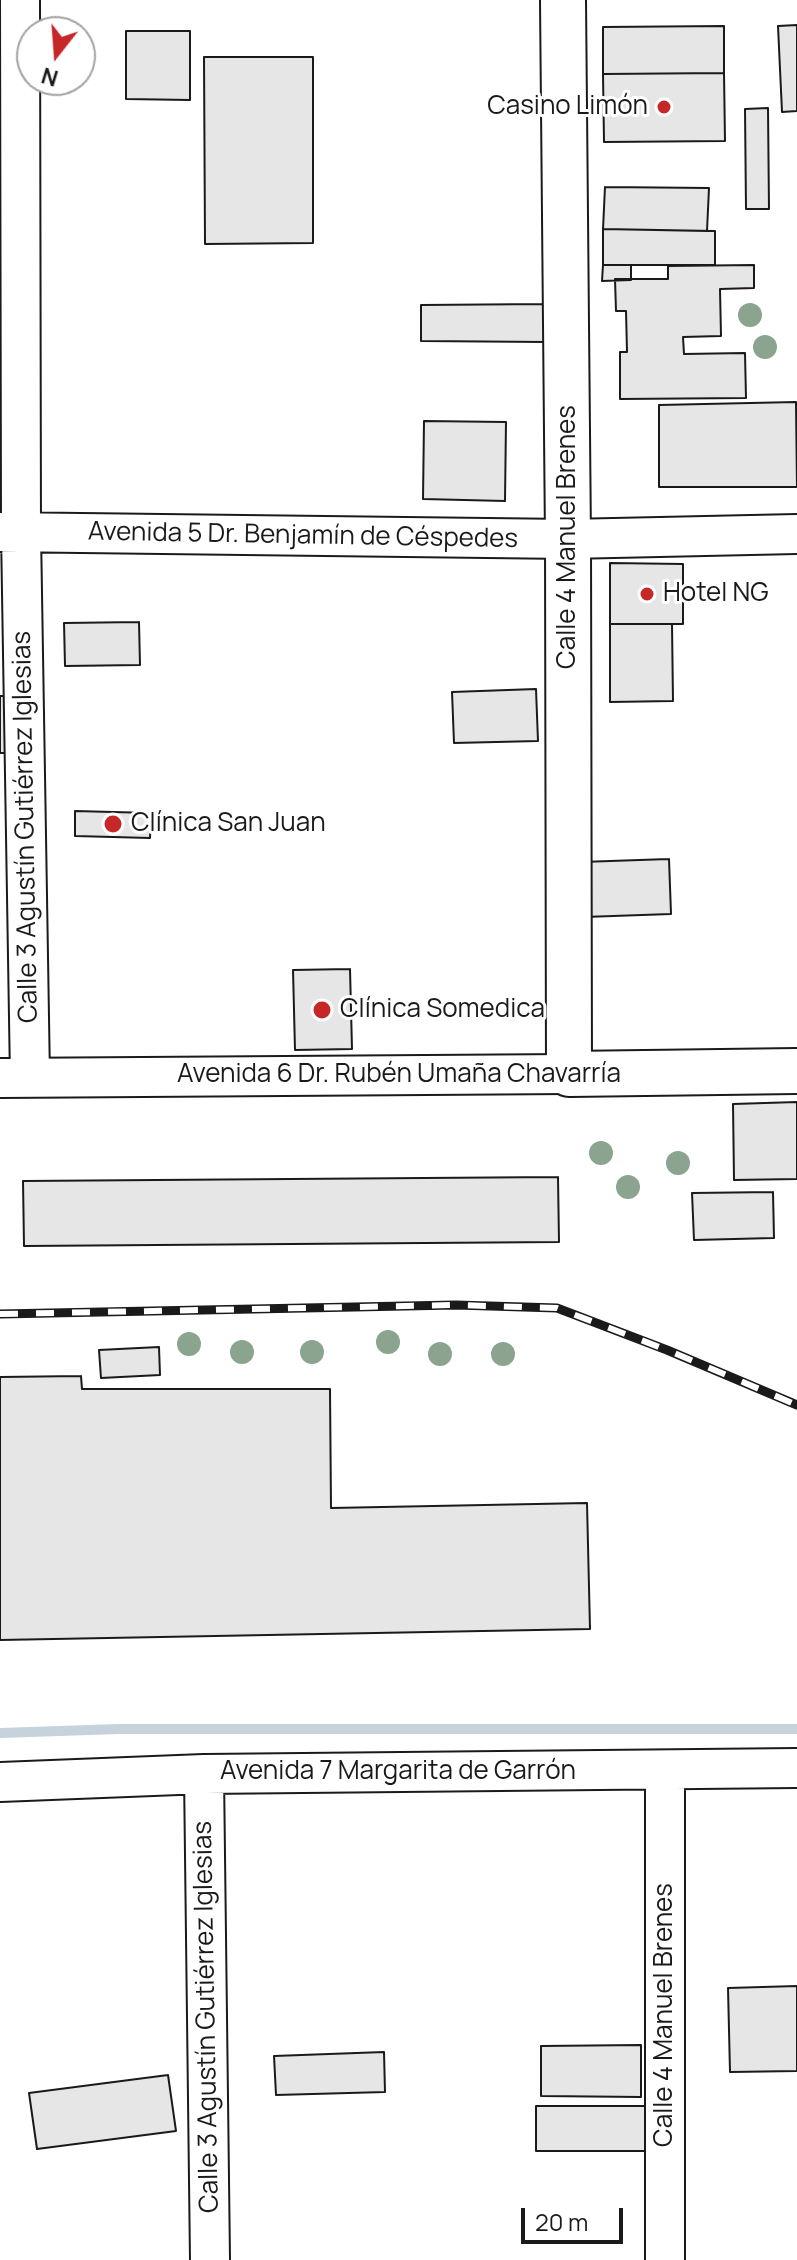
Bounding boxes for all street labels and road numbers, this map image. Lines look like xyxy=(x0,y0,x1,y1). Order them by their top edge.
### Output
street label: Calle 4 Manuel Brenes xyxy=(552,405,584,669)
street label: Avenida 5 Dr. Benjamín de Céspedes xyxy=(88,517,518,555)
street label: Calle 3 Agustín Gutiérrez Iglesias xyxy=(7,631,45,1023)
street label: Avenida 6 Dr. Rubén Umaña Chavarría xyxy=(177,1059,621,1091)
street label: Avenida 7 Margarita de Garrón xyxy=(220,1756,576,1788)
street label: Calle 3 Agustín Gutiérrez Iglesias xyxy=(188,1821,226,2213)
street label: Calle 4 Manuel Brenes xyxy=(649,1883,681,2147)

